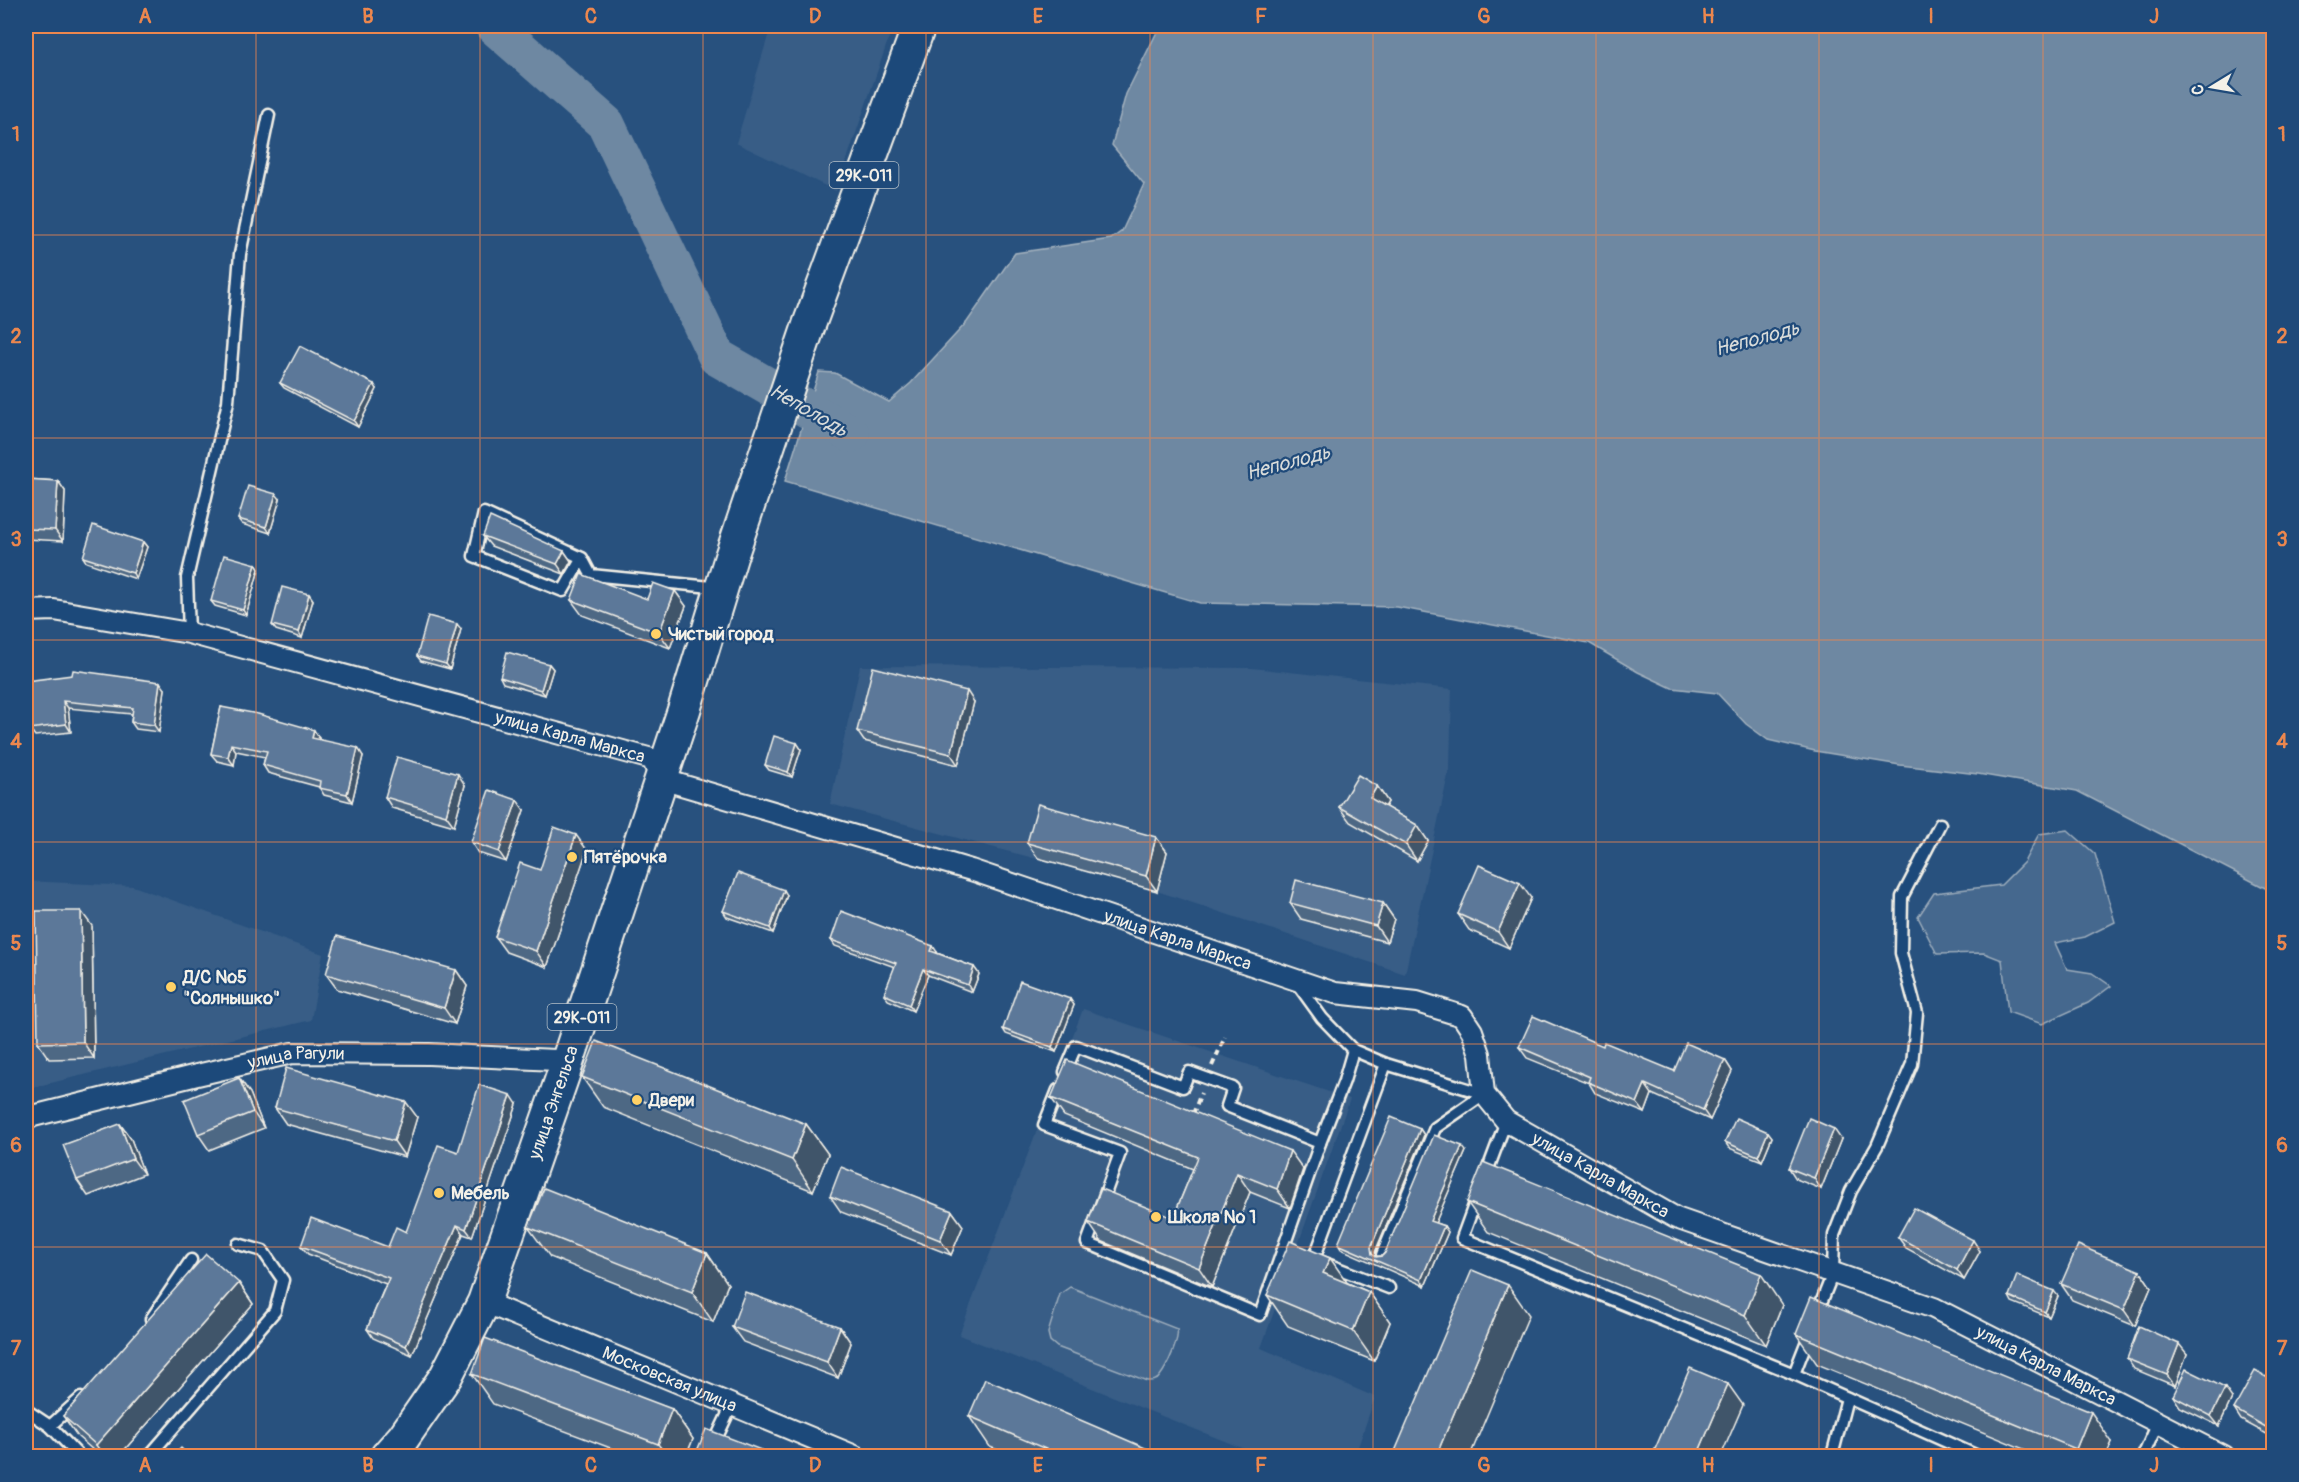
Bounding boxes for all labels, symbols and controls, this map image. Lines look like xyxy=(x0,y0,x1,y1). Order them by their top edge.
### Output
text: A xyxy=(139,4,152,29)
text: B xyxy=(362,4,374,29)
text: C xyxy=(585,4,597,29)
text: D xyxy=(809,4,822,29)
text: E xyxy=(1033,4,1044,29)
text: F xyxy=(1255,4,1267,29)
text: G xyxy=(1477,4,1491,29)
text: H xyxy=(1702,4,1715,29)
text: I xyxy=(1928,4,1934,29)
text: J xyxy=(2149,4,2159,29)
north arrow xyxy=(2182,57,2242,117)
text: С xyxy=(2187,83,2209,96)
text: 1 xyxy=(12,122,20,147)
text: 1 xyxy=(2278,122,2286,147)
road number: 29К-011 xyxy=(830,162,898,188)
water label: Неполодь xyxy=(1712,315,1803,362)
text: 2 xyxy=(10,324,22,349)
text: 2 xyxy=(2276,324,2288,349)
water label: Неполодь xyxy=(765,378,853,443)
water label: Неполодь xyxy=(1243,439,1334,486)
text: 3 xyxy=(10,527,22,552)
text: 3 xyxy=(2276,527,2288,552)
place label: Чистый город xyxy=(668,623,774,646)
marker: Чистый город xyxy=(649,627,663,641)
street label: улица Карла Маркса xyxy=(492,706,648,769)
text: 4 xyxy=(10,729,22,754)
text: 4 xyxy=(2276,729,2288,754)
place label: Пятёрочка xyxy=(584,846,668,869)
marker: Пятёрочка xyxy=(565,850,579,864)
street label: улица Карла Маркса xyxy=(1100,904,1254,976)
text: 5 xyxy=(11,931,22,956)
text: 5 xyxy=(2277,931,2288,956)
place label: Д/С №5 "Солнышко" xyxy=(182,966,280,1010)
marker: Д/С №5 "Солнышко" xyxy=(164,980,178,994)
road number: 29К-011 xyxy=(548,1004,616,1030)
street label: улица Рагули xyxy=(244,1042,344,1075)
street label: улица Энгельса xyxy=(523,1043,584,1163)
place label: Двери xyxy=(648,1089,694,1112)
marker: Двери xyxy=(630,1093,644,1107)
street label: улица Карла Маркса xyxy=(1527,1127,1673,1224)
text: 6 xyxy=(10,1133,22,1158)
text: 6 xyxy=(2276,1133,2288,1158)
place label: Мебель xyxy=(451,1182,510,1205)
marker: Мебель xyxy=(432,1186,446,1200)
place label: Школа № 1 xyxy=(1167,1206,1256,1229)
marker: Школа № 1 xyxy=(1149,1210,1163,1224)
street label: улица Карла Маркса xyxy=(1971,1320,2120,1411)
text: 7 xyxy=(11,1336,22,1361)
text: 7 xyxy=(2277,1336,2288,1361)
street label: Московская улица xyxy=(599,1341,740,1418)
text: A xyxy=(139,1453,152,1478)
text: B xyxy=(362,1453,374,1478)
text: C xyxy=(585,1453,597,1478)
text: D xyxy=(809,1453,822,1478)
text: E xyxy=(1033,1453,1044,1478)
text: F xyxy=(1255,1453,1267,1478)
text: G xyxy=(1477,1453,1491,1478)
text: H xyxy=(1702,1453,1715,1478)
text: I xyxy=(1928,1453,1934,1478)
text: J xyxy=(2149,1453,2159,1478)

